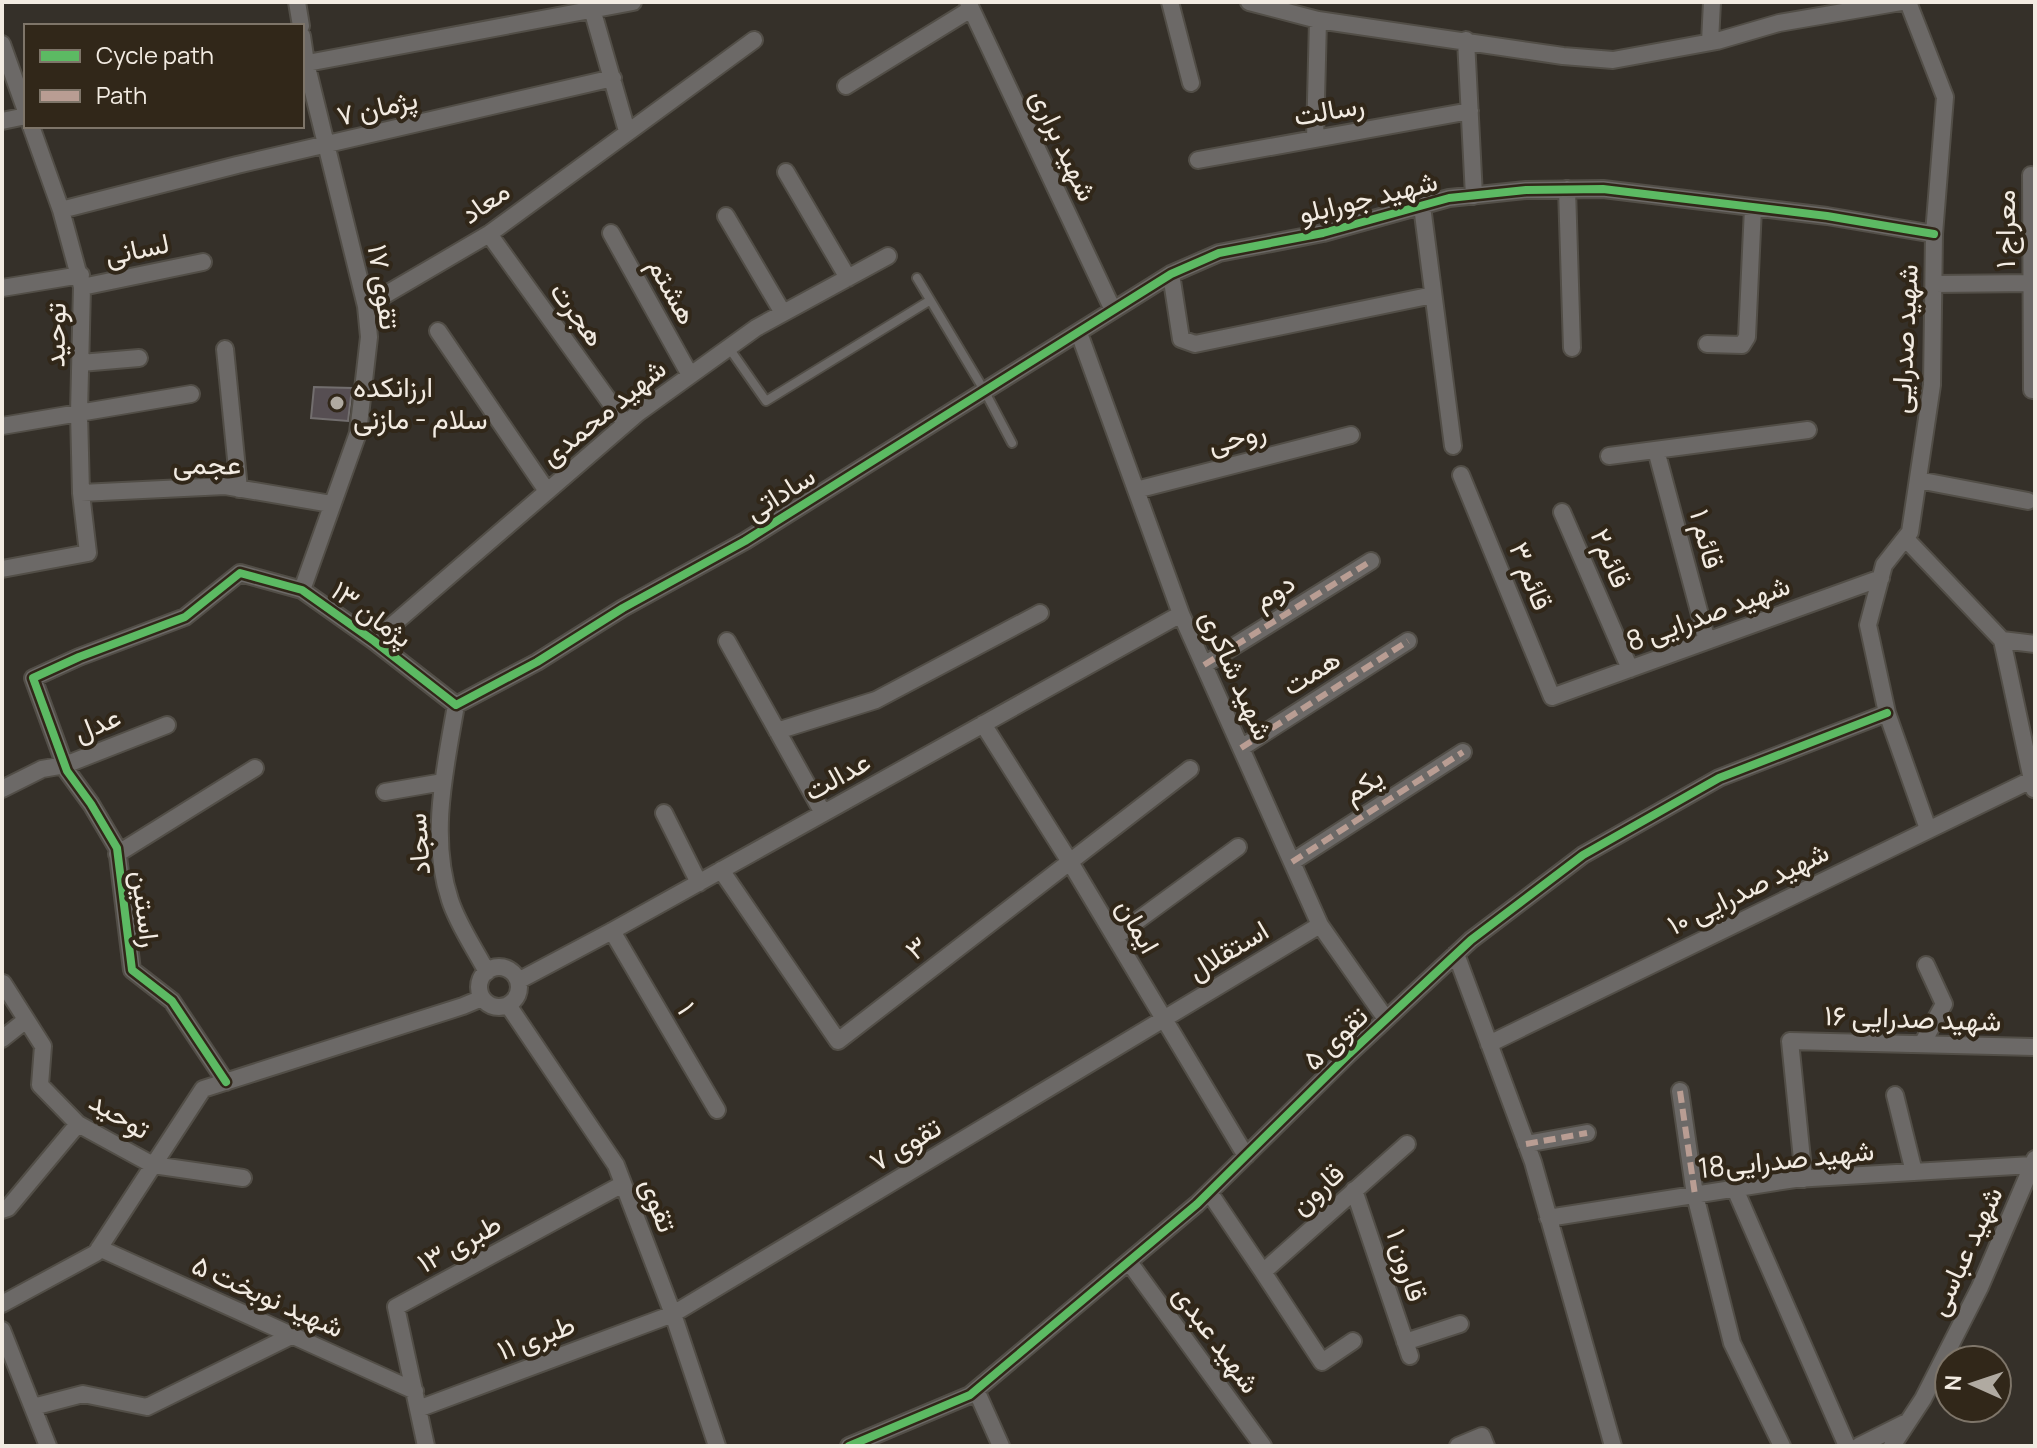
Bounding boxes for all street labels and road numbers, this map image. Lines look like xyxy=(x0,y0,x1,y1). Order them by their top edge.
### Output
street label: پژمان ۷ xyxy=(333,78,421,135)
street label: شهید براری xyxy=(1022,82,1107,207)
street label: رسالت xyxy=(1291,84,1367,134)
street label: شهید جورابلو xyxy=(1294,160,1441,232)
street label: معاد xyxy=(452,171,516,232)
street label: معراج ۱ xyxy=(1985,190,2024,268)
street label: لسانی xyxy=(101,223,173,273)
street label: تقوی ۱۷ xyxy=(360,242,410,332)
street label: هشتم xyxy=(639,250,708,331)
street label: شهید صدرایی xyxy=(1880,263,1926,415)
street label: هجرت xyxy=(542,273,615,354)
street label: توحید xyxy=(34,302,74,368)
street label: شهید محمدی xyxy=(532,349,673,474)
street label: روحی xyxy=(1204,411,1270,462)
street label: عجمی xyxy=(173,443,242,483)
street label: ساداتی xyxy=(737,456,822,528)
street label: قائم ۱ xyxy=(1681,505,1734,573)
street label: قائم۲ xyxy=(1582,522,1641,594)
street label: قائم ۳ xyxy=(1500,536,1563,616)
street label: دوم xyxy=(1245,563,1302,618)
street label: شهید صدرایی 8 xyxy=(1620,565,1795,659)
street label: پژمان ۱۳ xyxy=(324,571,421,656)
street label: شهید شاکری xyxy=(1192,603,1284,746)
street label: همت xyxy=(1274,639,1347,704)
street label: عدل xyxy=(68,697,126,750)
street label: عدالت xyxy=(797,742,876,809)
street label: یکم xyxy=(1335,757,1390,812)
street label: سجاد xyxy=(396,812,438,876)
street label: شهید صدرایی ۱۰ xyxy=(1660,832,1835,943)
street label: راستین xyxy=(123,868,171,950)
street label: ایمان xyxy=(1108,891,1170,960)
street label: استقلال xyxy=(1180,910,1275,988)
street label: ۳ xyxy=(896,927,934,968)
street label: ۱ xyxy=(669,994,706,1021)
street label: شهید صدرایی ۱۶ xyxy=(1824,995,2002,1039)
street label: تقوی ۵ xyxy=(1293,997,1375,1078)
street label: توحید xyxy=(83,1081,158,1147)
street label: تقوی ۷ xyxy=(861,1107,947,1179)
street label: شهید صدرایی18 xyxy=(1696,1130,1876,1186)
street label: قارون xyxy=(1281,1154,1352,1223)
street label: تقوی xyxy=(632,1172,688,1237)
street label: شهید عباسی xyxy=(1918,1180,2011,1321)
street label: طبری ۱۳ xyxy=(410,1204,507,1281)
street label: قارون ۱ xyxy=(1378,1223,1438,1306)
street label: شهید نوبخت ۵ xyxy=(186,1245,350,1346)
street label: شهید عبدی xyxy=(1166,1276,1270,1400)
street label: طبری ۱۱ xyxy=(491,1304,580,1368)

